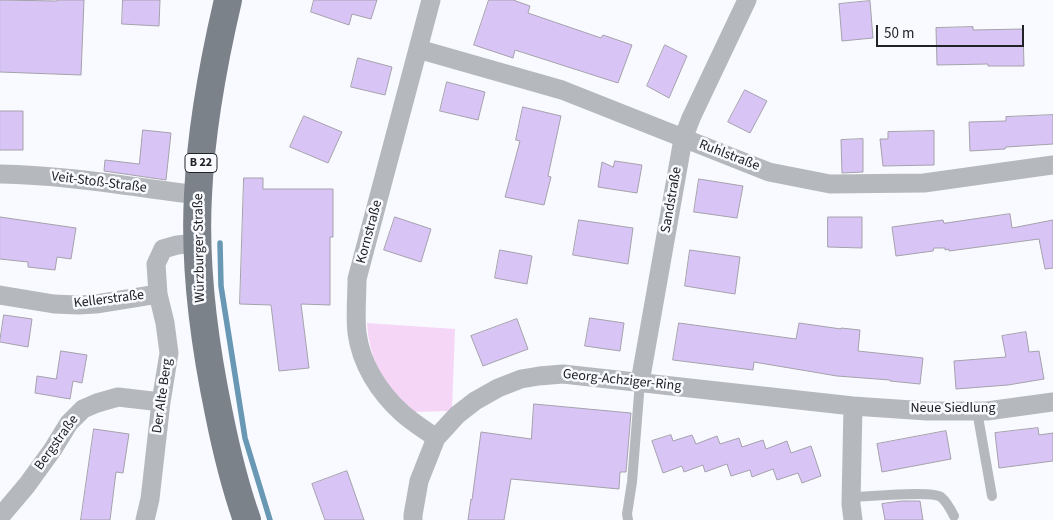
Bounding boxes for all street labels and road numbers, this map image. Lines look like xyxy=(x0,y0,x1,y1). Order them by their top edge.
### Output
street label: Ruhlstraße xyxy=(696,137,762,175)
road number: B 22 xyxy=(185,154,217,172)
street label: Sandstraße xyxy=(658,166,686,234)
street label: Veit-Stoß-Straße xyxy=(50,169,148,197)
street label: Würzburger Straße xyxy=(191,193,209,303)
street label: Kornstraße xyxy=(353,198,387,266)
street label: Kellerstraße xyxy=(73,287,145,313)
street label: Der Alte Berg xyxy=(149,357,177,435)
street label: Georg-Achziger-Ring xyxy=(562,366,682,396)
street label: Neue Siedlung xyxy=(911,401,995,417)
street label: Bergstraße xyxy=(31,412,83,474)

